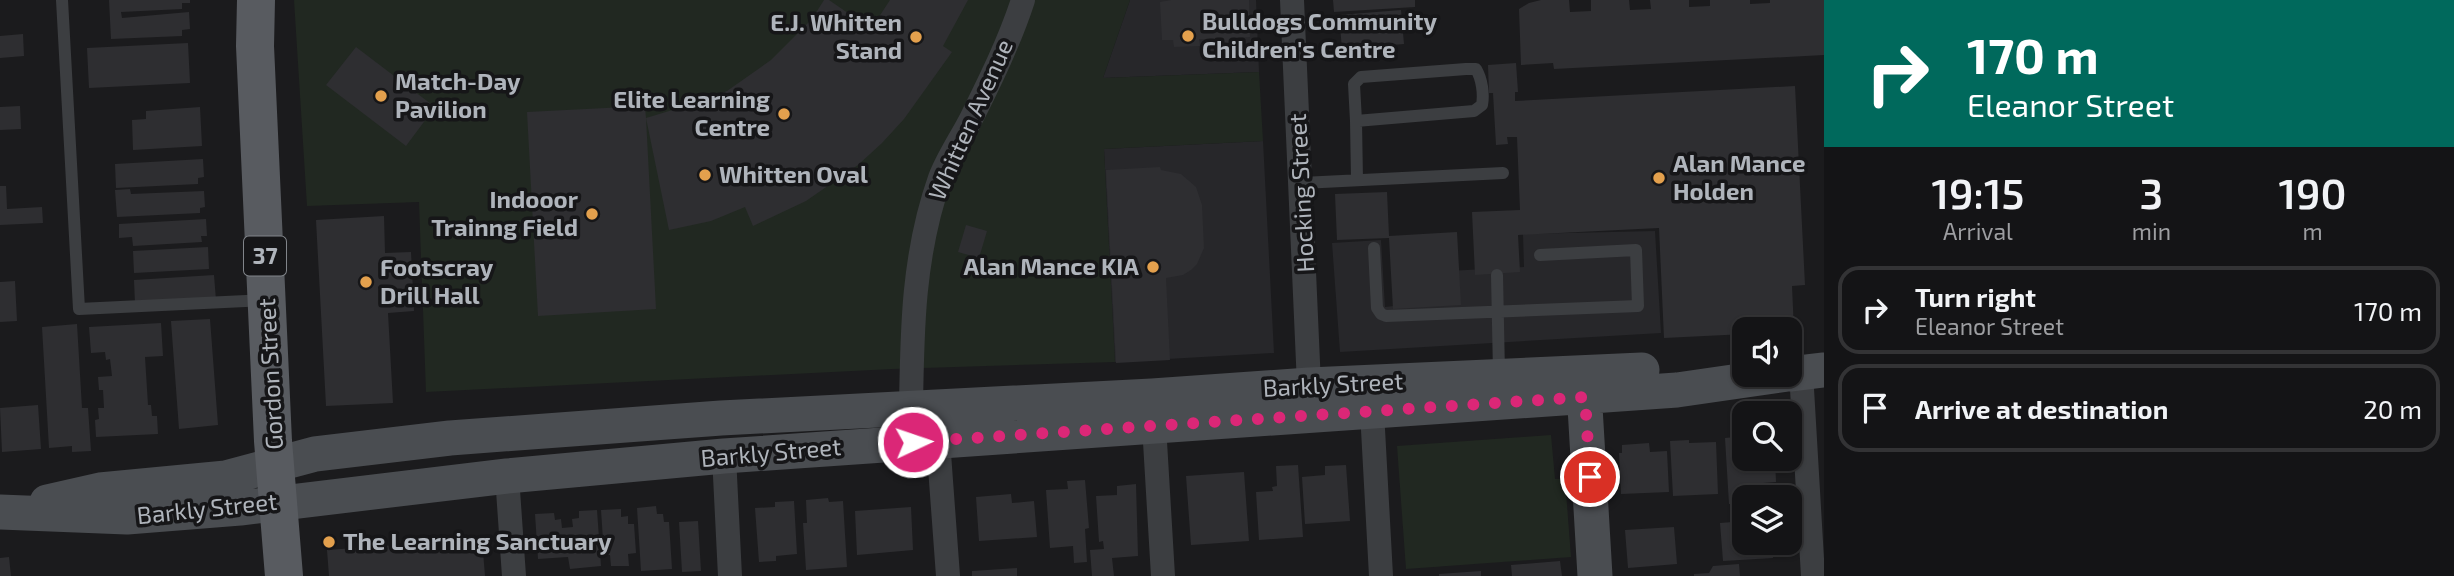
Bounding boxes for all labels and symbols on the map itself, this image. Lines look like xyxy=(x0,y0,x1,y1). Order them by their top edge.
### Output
place label: Bulldogs Community Children's Centre xyxy=(1202,6,1437,63)
place label: E.J. Whitten Stand xyxy=(770,7,902,64)
marker: Bulldogs Community Children's Centre xyxy=(1180,28,1196,44)
marker: E.J. Whitten Stand xyxy=(908,29,924,45)
street label: Whitten Avenue xyxy=(921,34,1018,204)
place label: Match-Day Pavilion xyxy=(395,66,521,123)
place label: Elite Learning Centre xyxy=(613,84,770,141)
marker: Match-Day Pavilion xyxy=(373,88,389,104)
marker: Elite Learning Centre xyxy=(776,106,792,122)
street label: Hocking Street xyxy=(1282,113,1319,273)
place label: Alan Mance Holden xyxy=(1673,148,1806,205)
place label: Whitten Oval xyxy=(719,159,868,188)
marker: Whitten Oval xyxy=(697,167,713,183)
marker: Alan Mance Holden xyxy=(1651,170,1667,186)
place label: Indooor Trainng Field xyxy=(431,184,579,241)
marker: Indooor Trainng Field xyxy=(584,206,600,222)
road number: 37 xyxy=(244,236,286,276)
place label: Alan Mance KIA xyxy=(963,251,1139,280)
place label: Footscray Drill Hall xyxy=(380,252,494,309)
marker: Alan Mance KIA xyxy=(1145,259,1161,275)
marker: Footscray Drill Hall xyxy=(358,274,374,290)
street label: Gordon Street xyxy=(251,298,288,450)
street label: Barkly Street xyxy=(1262,365,1404,402)
position arrow xyxy=(876,405,950,479)
street label: Barkly Street xyxy=(700,431,842,472)
pin xyxy=(1560,447,1620,507)
street label: Barkly Street xyxy=(135,486,278,529)
place label: The Learning Sanctuary xyxy=(343,526,612,555)
marker: The Learning Sanctuary xyxy=(321,534,337,550)

